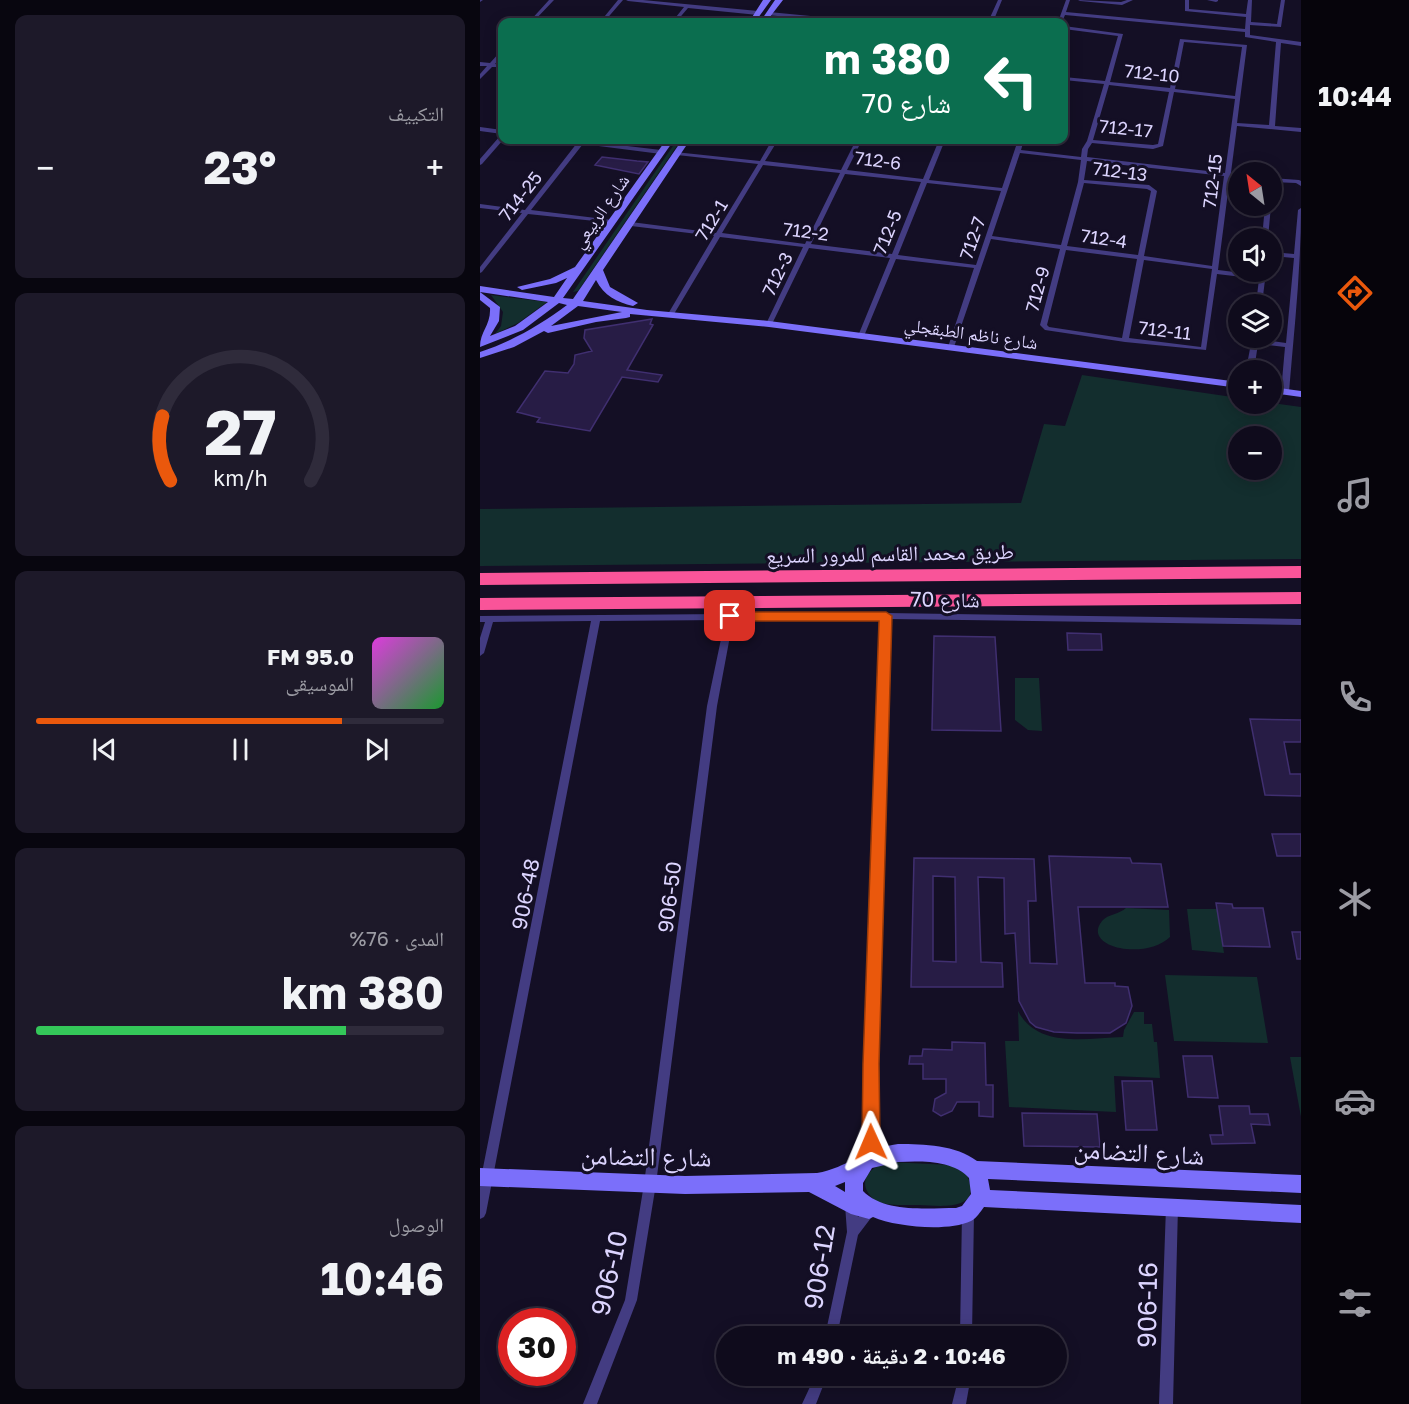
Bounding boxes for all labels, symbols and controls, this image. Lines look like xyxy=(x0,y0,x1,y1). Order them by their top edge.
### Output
text: 380 m xyxy=(824,33,951,83)
icon: left xyxy=(972,42,1050,120)
street label: 712-10 xyxy=(1123,59,1181,87)
text: 10:44 xyxy=(1318,80,1392,112)
text: شارع 70 xyxy=(862,87,951,119)
text: التكييف xyxy=(388,101,444,125)
street label: 712-17 xyxy=(1098,114,1154,142)
text: 23° xyxy=(204,140,276,194)
street label: 712-6 xyxy=(854,146,902,174)
text: − xyxy=(36,148,54,187)
text: + xyxy=(426,148,444,187)
street label: 712-15 xyxy=(1198,152,1226,210)
street label: 712-13 xyxy=(1091,157,1149,185)
north arrow xyxy=(1228,162,1282,216)
map controls xyxy=(1228,162,1282,480)
street label: 714-25 xyxy=(494,167,546,225)
street label: شارع الربيعي xyxy=(567,170,637,255)
street label: 712-1 xyxy=(690,195,732,245)
street label: 712-5 xyxy=(868,207,906,257)
street label: 712-7 xyxy=(954,214,990,262)
street label: 712-2 xyxy=(782,217,830,245)
street label: 712-4 xyxy=(1079,224,1129,252)
button: sound xyxy=(1228,228,1282,282)
street label: 712-3 xyxy=(757,248,797,300)
street label: 712-9 xyxy=(1020,264,1054,314)
icon: directions xyxy=(1334,272,1376,314)
button: layers xyxy=(1228,294,1282,348)
street label: شارع ناظم الطبقجلي xyxy=(902,313,1039,358)
street label: 712-11 xyxy=(1137,316,1193,344)
button: + xyxy=(1228,360,1282,414)
text: 27 xyxy=(204,394,276,469)
button: − xyxy=(1228,426,1282,480)
text: km/h xyxy=(213,466,267,492)
icon: music xyxy=(1334,474,1376,516)
street label: طريق محمد القاسم للمرور السريع xyxy=(766,538,1014,570)
street label: شارع 70 xyxy=(910,585,980,614)
pin xyxy=(704,590,755,641)
icon: arrive xyxy=(713,599,746,632)
text: 95.0 FM xyxy=(267,643,354,670)
text: الموسيقى xyxy=(286,671,354,695)
icon: phone xyxy=(1334,676,1376,718)
icon: previous xyxy=(88,733,121,766)
icon: pause xyxy=(224,733,257,766)
icon: next xyxy=(360,733,393,766)
street label: 906-48 xyxy=(505,856,545,932)
street label: 906-50 xyxy=(652,860,686,934)
icon: climate xyxy=(1334,878,1376,920)
text: المدى · 76% xyxy=(349,926,444,950)
text: 380 km xyxy=(282,965,444,1019)
icon: car xyxy=(1334,1080,1376,1122)
position arrow xyxy=(839,1110,903,1174)
street label: شارع التضامن xyxy=(1073,1133,1205,1172)
street label: شارع التضامن xyxy=(580,1139,712,1174)
text: الوصول xyxy=(389,1212,444,1236)
street label: 906-12 xyxy=(797,1223,841,1311)
street label: 906-10 xyxy=(584,1228,634,1318)
text: 10:46 xyxy=(320,1251,444,1305)
street label: 906-16 xyxy=(1131,1262,1163,1348)
icon: filters xyxy=(1334,1282,1376,1324)
speed limit sign: 30 xyxy=(498,1308,576,1386)
text: 10:46 · 2 دقيقة · 490 m xyxy=(777,1342,1006,1369)

